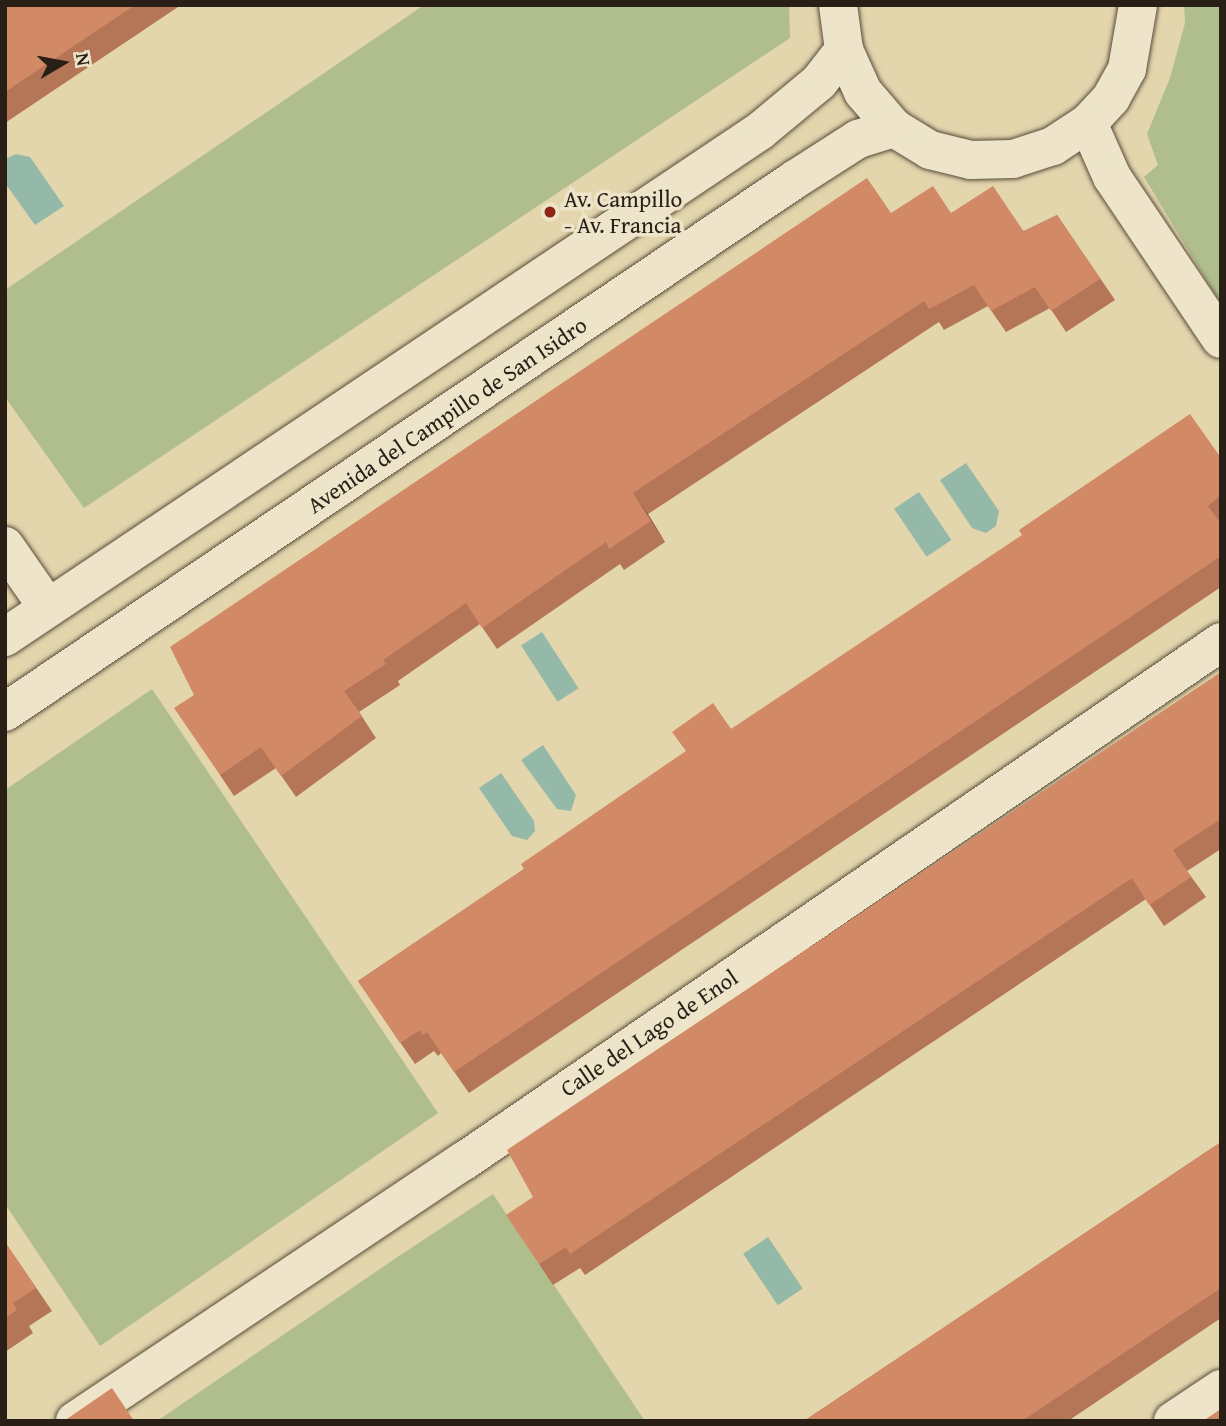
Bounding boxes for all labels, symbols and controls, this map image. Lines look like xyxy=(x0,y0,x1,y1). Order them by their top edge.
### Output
north arrow xyxy=(28,28,98,98)
text: N xyxy=(69,51,99,68)
place label: Av. Campillo - Av. Francia xyxy=(564,185,682,239)
marker: Av. Campillo - Av. Francia xyxy=(542,204,558,220)
street label: Avenida del Campillo de San Isidro xyxy=(302,311,592,519)
street label: Calle del Lago de Enol xyxy=(555,963,743,1103)

